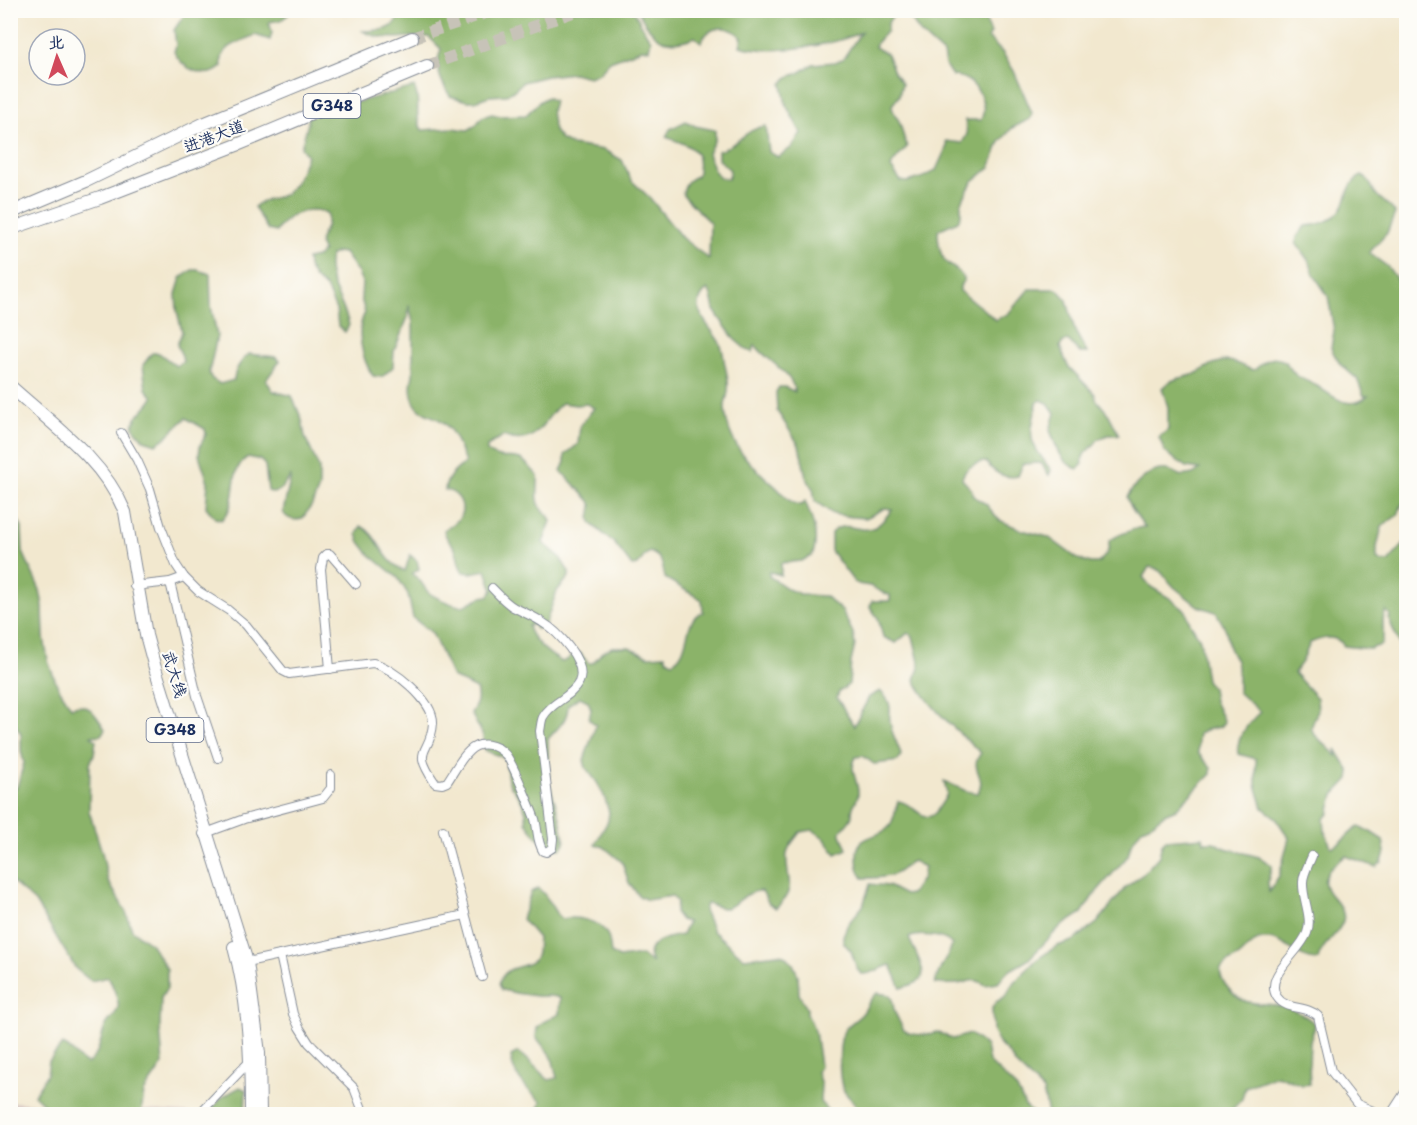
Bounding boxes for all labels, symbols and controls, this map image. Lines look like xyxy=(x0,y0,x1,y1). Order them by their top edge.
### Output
north arrow xyxy=(27,27,87,87)
text: 北 xyxy=(48,29,65,53)
road number: G348 xyxy=(304,94,360,118)
street label: 进港大道 xyxy=(179,112,248,158)
street label: 武大线 xyxy=(157,647,194,700)
road number: G348 xyxy=(146,718,204,742)

